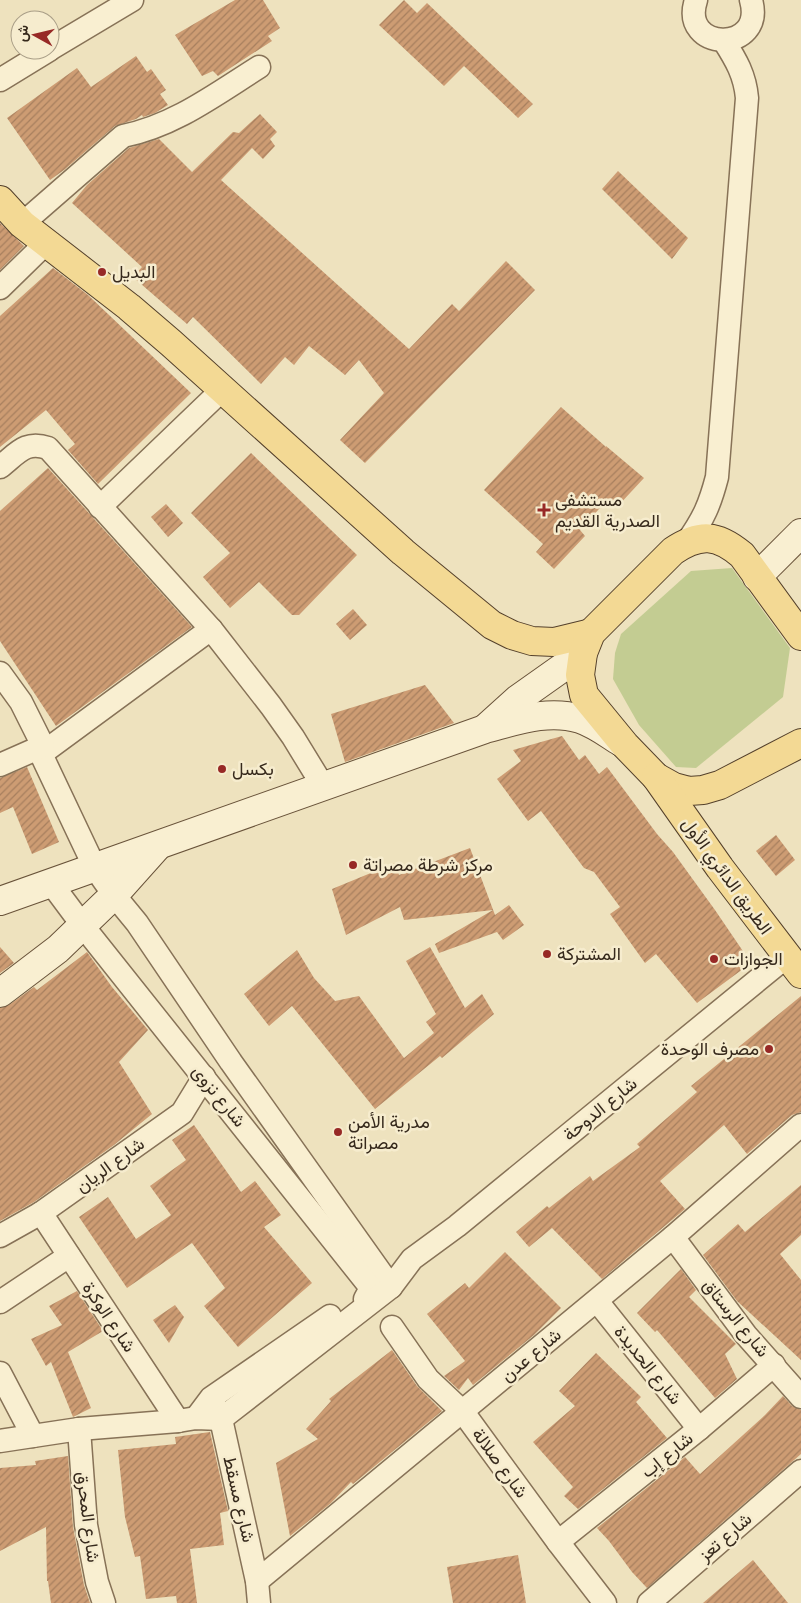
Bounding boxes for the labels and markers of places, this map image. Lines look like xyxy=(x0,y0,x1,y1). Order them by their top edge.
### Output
place label: البديل xyxy=(112,262,155,283)
marker: البديل xyxy=(96,266,108,278)
place label: مستشفى الصدرية القديم xyxy=(555,490,660,533)
marker: مستشفى الصدرية القديم xyxy=(537,503,551,517)
place label: بكسل xyxy=(232,759,274,780)
marker: بكسل xyxy=(216,763,228,775)
place label: مركز شرطة مصراتة xyxy=(363,855,493,876)
marker: مركز شرطة مصراتة xyxy=(347,859,359,871)
place label: المشتركة xyxy=(557,944,621,965)
marker: المشتركة xyxy=(541,948,553,960)
place label: الجوازات xyxy=(724,949,783,970)
marker: الجوازات xyxy=(708,953,720,965)
place label: مصرف الوحدة xyxy=(661,1039,759,1060)
marker: مصرف الوحدة xyxy=(763,1043,775,1055)
place label: مدرية الأمن مصراتة xyxy=(348,1112,430,1154)
marker: مدرية الأمن مصراتة xyxy=(332,1126,344,1138)

